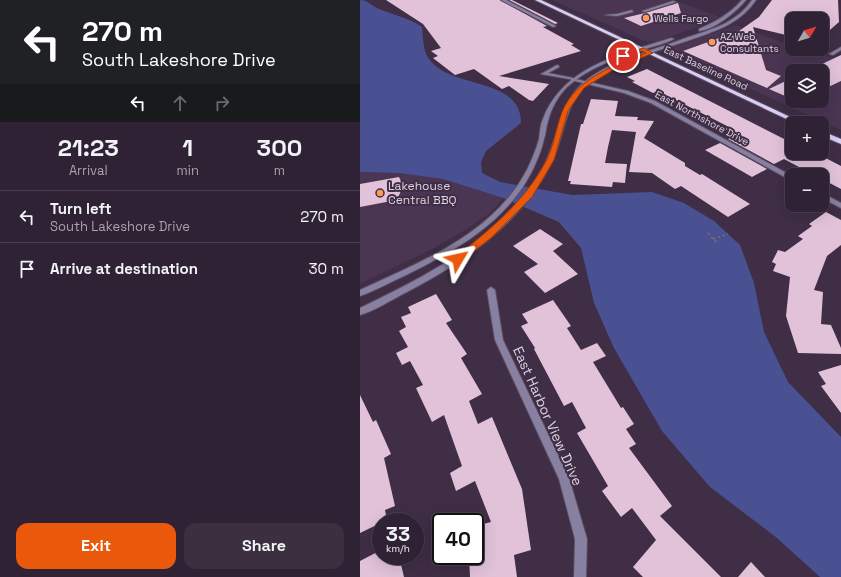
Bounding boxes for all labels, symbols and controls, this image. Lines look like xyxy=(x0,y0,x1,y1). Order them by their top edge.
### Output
place label: Wells Fargo xyxy=(654,12,709,25)
north arrow xyxy=(785,12,829,56)
map controls xyxy=(785,12,829,212)
text: 270 m xyxy=(82,13,163,49)
marker: Wells Fargo xyxy=(641,13,651,23)
icon: left xyxy=(16,16,68,68)
place label: AZ Web Consultants xyxy=(720,30,779,55)
marker: AZ Web Consultants xyxy=(707,37,717,47)
pin xyxy=(606,39,640,73)
street label: East Baseline Road xyxy=(662,43,750,93)
icon: arrive xyxy=(612,45,634,67)
text: South Lakeshore Drive xyxy=(82,48,276,71)
button: layers xyxy=(785,64,829,108)
street label: East Northshore Drive xyxy=(653,88,751,148)
icon: left xyxy=(127,92,149,114)
icon: ahead xyxy=(169,92,191,114)
icon: right xyxy=(211,92,233,114)
button: + xyxy=(785,116,829,160)
text: 21:23 xyxy=(58,132,119,163)
text: 1 xyxy=(182,132,193,163)
text: 300 xyxy=(257,132,302,163)
text: Arrival xyxy=(69,162,108,179)
text: min xyxy=(177,162,199,179)
text: m xyxy=(274,162,285,179)
button: − xyxy=(785,168,829,212)
place label: Lakehouse Central BBQ xyxy=(388,178,457,208)
marker: Lakehouse Central BBQ xyxy=(375,188,385,198)
text: Turn left xyxy=(50,199,112,218)
icon: left xyxy=(16,206,38,228)
text: 270 m xyxy=(300,207,344,226)
text: South Lakeshore Drive xyxy=(50,218,190,235)
position arrow xyxy=(437,238,479,280)
icon: arrive xyxy=(16,258,38,280)
text: Arrive at destination xyxy=(50,259,198,278)
text: 30 m xyxy=(309,259,344,278)
street label: East Harbor View Drive xyxy=(509,344,587,488)
speed limit sign: 40 xyxy=(432,513,484,565)
text: 33 xyxy=(386,521,410,547)
button: Exit xyxy=(16,523,176,569)
button: Share xyxy=(184,523,344,569)
text: km/h xyxy=(386,542,410,555)

